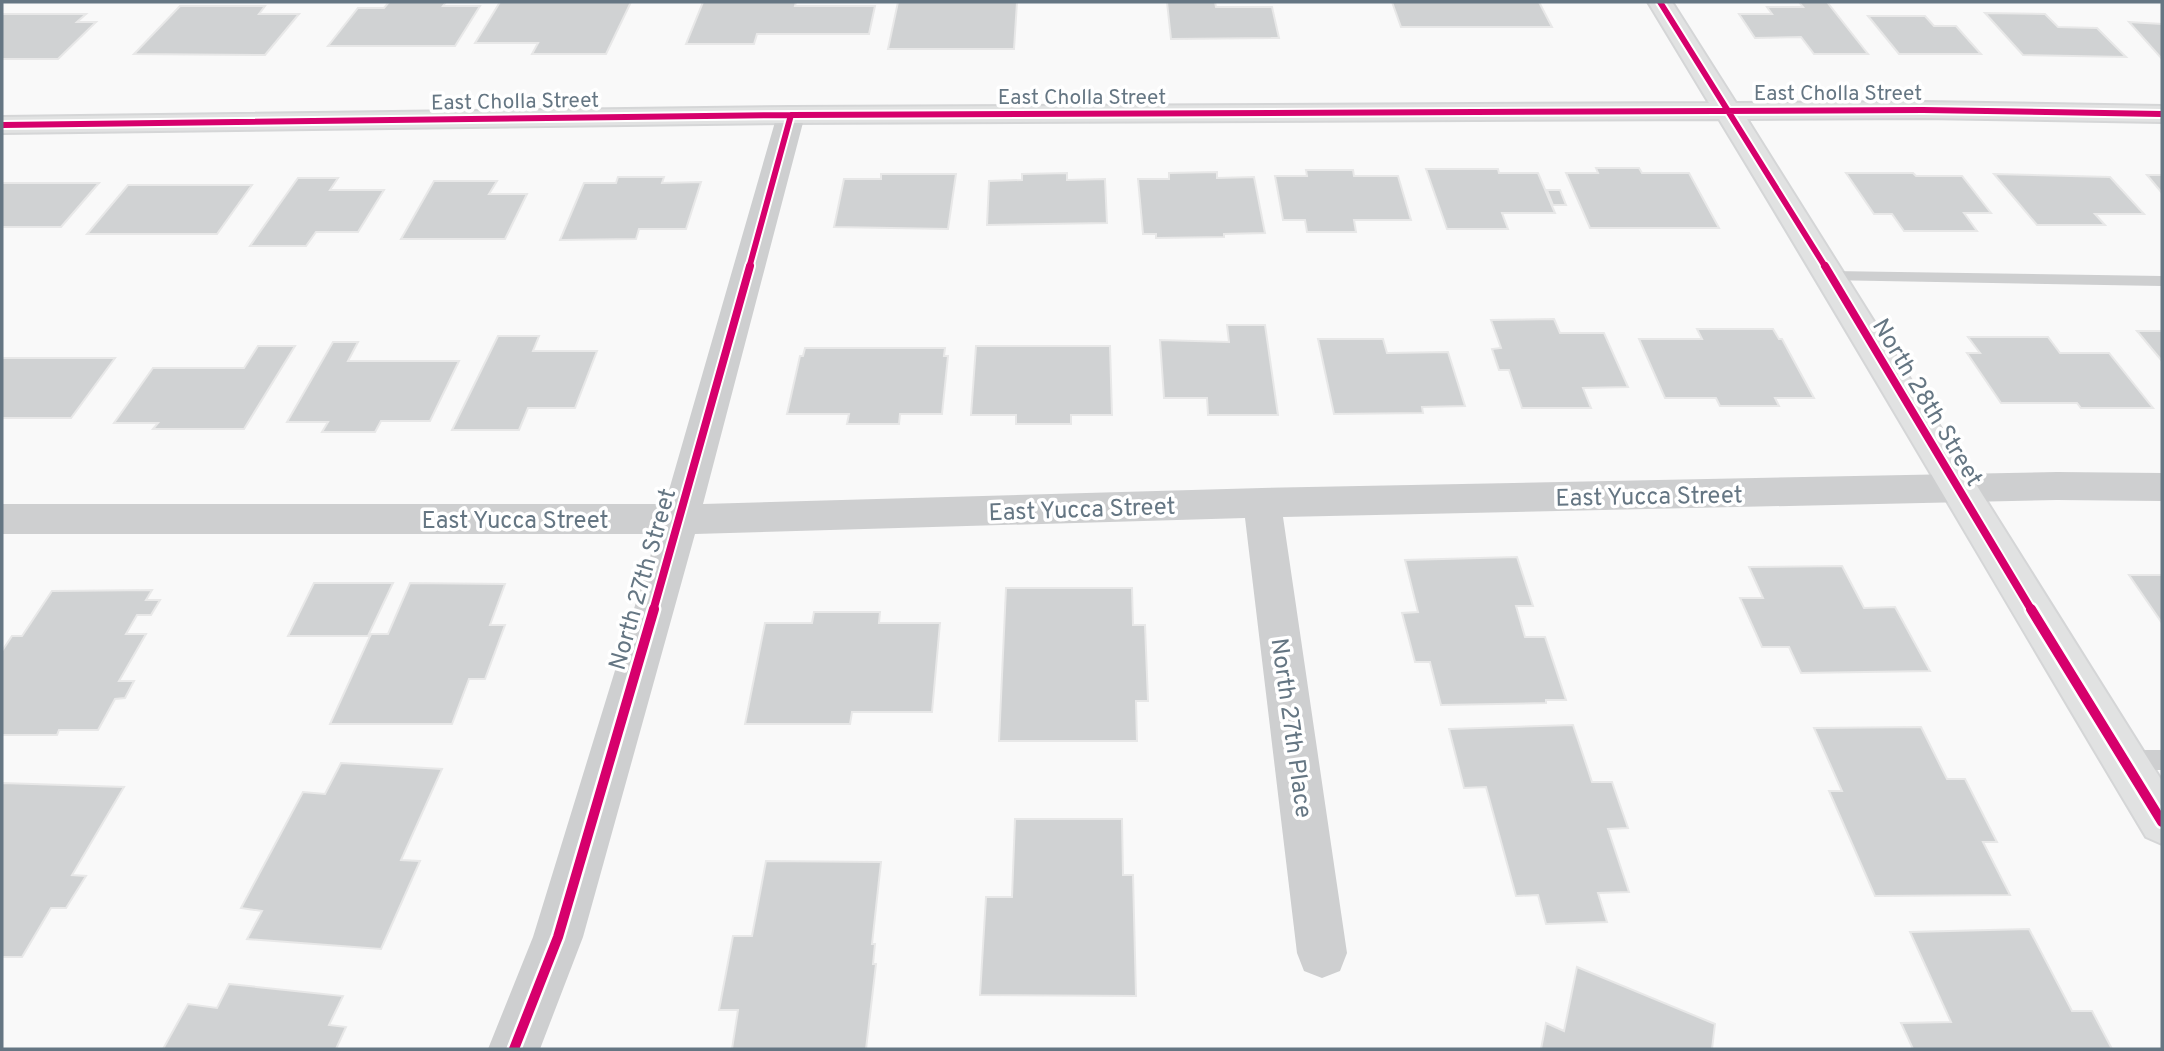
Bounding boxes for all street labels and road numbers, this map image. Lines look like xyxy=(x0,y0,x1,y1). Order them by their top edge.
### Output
street label: East Cholla Street xyxy=(1754,81,1922,108)
street label: East Cholla Street xyxy=(998,85,1166,112)
street label: East Cholla Street xyxy=(431,88,599,117)
street label: North 28th Street xyxy=(1864,314,1988,492)
street label: East Yucca Street xyxy=(1555,481,1743,515)
street label: North 27th Street xyxy=(604,485,684,674)
street label: East Yucca Street xyxy=(988,493,1176,529)
street label: East Yucca Street xyxy=(421,507,609,537)
street label: North 27th Place xyxy=(1263,636,1317,820)

